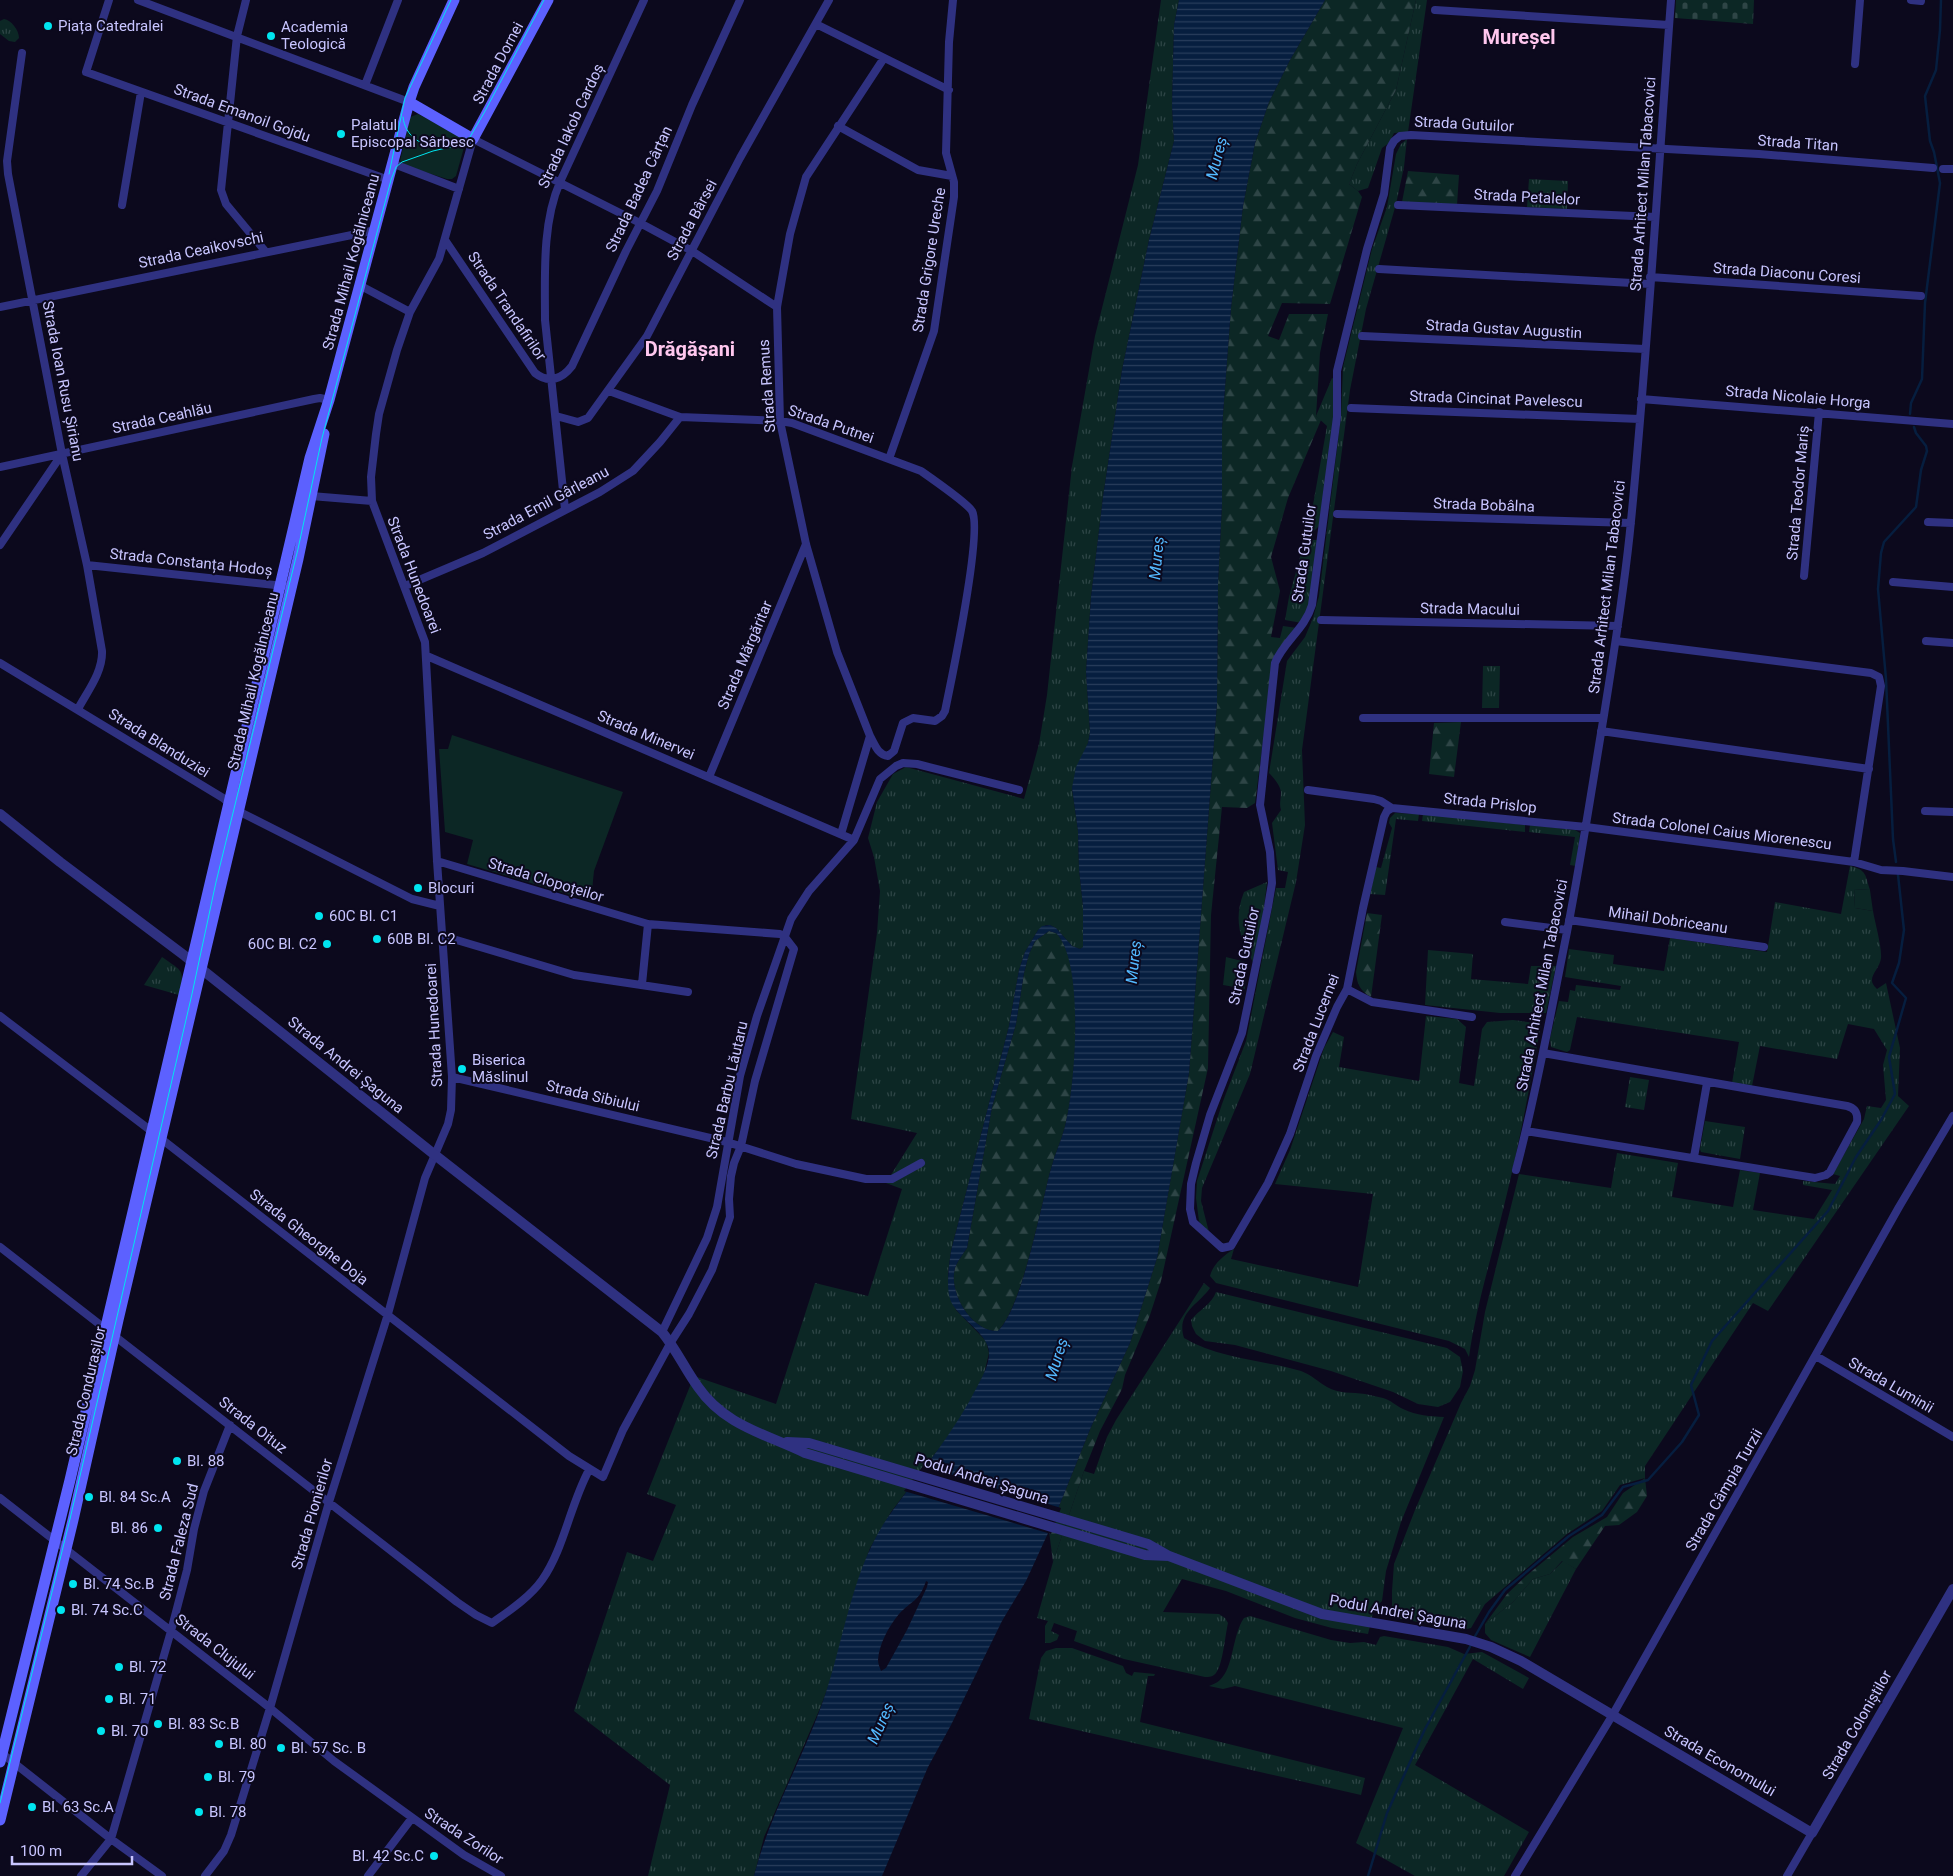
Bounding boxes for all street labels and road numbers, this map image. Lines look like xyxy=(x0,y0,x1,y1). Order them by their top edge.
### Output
street label: Strada Dornei xyxy=(469,19,527,107)
street label: Strada Iakob Cardoș xyxy=(534,61,608,191)
street label: Strada Arhitect Milan Tabacovici xyxy=(1627,76,1659,292)
street label: Strada Emanoil Gojdu xyxy=(171,80,313,146)
street label: Strada Gutuilor xyxy=(1414,112,1514,136)
street label: Strada Badea Cârțan xyxy=(602,123,676,255)
street label: Strada Titan xyxy=(1757,131,1839,155)
street label: Strada Mihail Kogălniceanu xyxy=(319,172,383,352)
street label: Strada Bârsei xyxy=(663,176,721,264)
street label: Strada Petalelor xyxy=(1473,185,1581,209)
street label: Strada Grigore Ureche xyxy=(909,186,949,334)
street label: Strada Ceaikovschi xyxy=(137,228,265,272)
street label: Strada Trandafirilor xyxy=(464,248,550,364)
street label: Strada Diaconu Coresi xyxy=(1713,259,1861,287)
street label: Strada Ioan Rusu Șirianu xyxy=(39,299,87,463)
street label: Strada Gustav Augustin xyxy=(1425,316,1583,342)
street label: Strada Remus xyxy=(755,339,779,433)
street label: Strada Nicolaie Horga xyxy=(1725,382,1871,412)
street label: Strada Cincinat Pavelescu xyxy=(1409,387,1583,411)
street label: Strada Ceahlău xyxy=(111,399,213,437)
street label: Strada Putnei xyxy=(786,401,876,447)
street label: Strada Teodor Mariș xyxy=(1783,425,1813,561)
street label: Strada Emil Gârleanu xyxy=(480,462,612,544)
street label: Strada Arhitect Milan Tabacovici xyxy=(1585,479,1629,695)
street label: Strada Bobâlna xyxy=(1433,494,1535,516)
street label: Strada Gutuilor xyxy=(1288,502,1320,604)
street label: Strada Hunedoarei xyxy=(383,514,445,636)
street label: Strada Constanța Hodoș xyxy=(109,544,273,580)
street label: Strada Mihail Kogălniceanu xyxy=(224,590,282,772)
street label: Strada Mărgăritar xyxy=(714,598,776,712)
street label: Strada Macului xyxy=(1420,599,1520,619)
street label: Strada Blanduziei xyxy=(105,705,213,781)
street label: Strada Minervei xyxy=(595,706,697,764)
street label: Strada Prislop xyxy=(1442,789,1538,817)
street label: Strada Colonel Caius Miorenescu xyxy=(1611,809,1833,853)
street label: Strada Clopoțeilor xyxy=(486,854,606,906)
street label: Strada Arhitect Milan Tabacovici xyxy=(1513,878,1571,1092)
street label: Mihail Dobriceanu xyxy=(1607,903,1729,937)
street label: Strada Gutuilor xyxy=(1225,905,1263,1007)
street label: Strada Hunedoarei xyxy=(422,963,446,1087)
street label: Strada Lucernei xyxy=(1289,971,1343,1075)
street label: Strada Andrei Șaguna xyxy=(284,1013,408,1117)
street label: Strada Barbu Lăutaru xyxy=(702,1019,752,1161)
street label: Strada Sibiului xyxy=(544,1076,642,1116)
street label: Strada Gheorghe Doja xyxy=(246,1185,372,1289)
street label: Strada Condurașilor xyxy=(62,1325,110,1457)
street label: Strada Luminii xyxy=(1845,1353,1937,1417)
street label: Strada Oituz xyxy=(215,1393,291,1457)
street label: Strada Câmpia Turzii xyxy=(1682,1426,1766,1554)
street label: Podul Andrei Șaguna xyxy=(913,1450,1051,1508)
street label: Strada Pionierilor xyxy=(288,1456,336,1572)
street label: Strada Faleza Sud xyxy=(156,1482,202,1602)
street label: Podul Andrei Șaguna xyxy=(1328,1591,1468,1633)
street label: Strada Clujului xyxy=(172,1610,258,1684)
street label: Strada Coloniștilor xyxy=(1818,1667,1896,1783)
street label: Strada Economului xyxy=(1661,1722,1779,1800)
street label: Strada Zorilor xyxy=(421,1804,507,1868)

